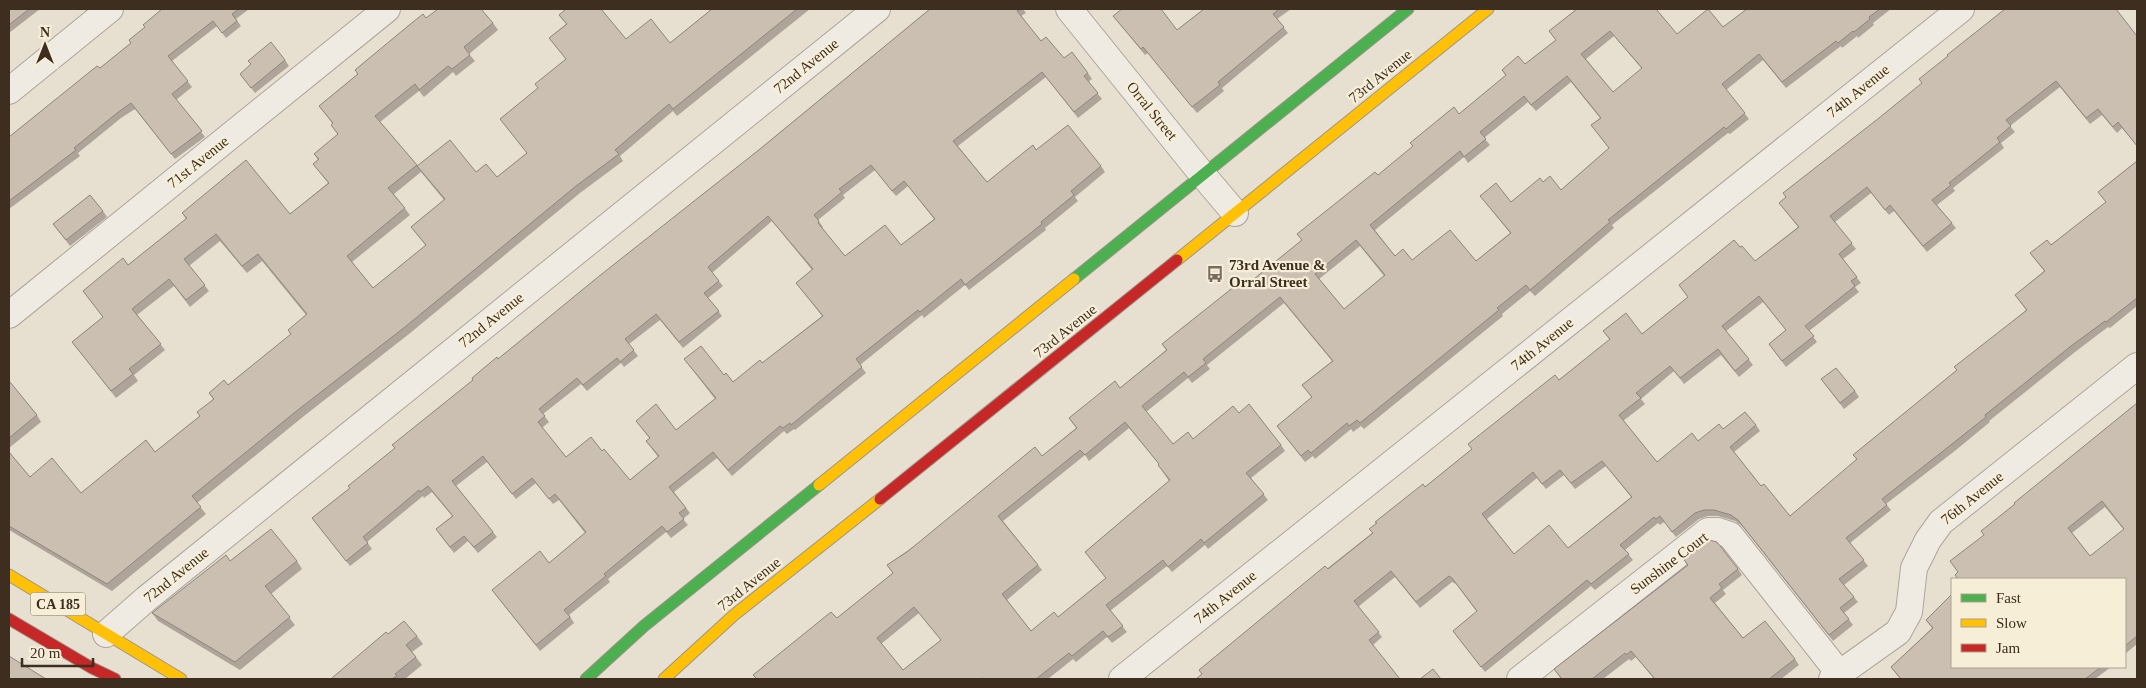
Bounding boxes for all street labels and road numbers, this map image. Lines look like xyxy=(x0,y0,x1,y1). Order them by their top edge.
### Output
street label: 72nd Avenue xyxy=(770,35,842,97)
street label: 73rd Avenue xyxy=(1345,46,1415,106)
street label: 74th Avenue xyxy=(1824,61,1892,121)
street label: Orral Street xyxy=(1124,79,1181,144)
street label: 71st Avenue xyxy=(164,132,232,191)
street label: 72nd Avenue xyxy=(455,289,527,351)
street label: 73rd Avenue xyxy=(1030,301,1100,361)
street label: 74th Avenue xyxy=(1508,314,1576,374)
street label: 76th Avenue xyxy=(1938,468,2006,528)
street label: Sunshine Court xyxy=(1627,528,1712,597)
street label: 72nd Avenue xyxy=(140,544,212,606)
street label: 73rd Avenue xyxy=(714,554,784,614)
street label: 74th Avenue xyxy=(1191,567,1259,627)
road number: CA 185 xyxy=(30,592,86,616)

